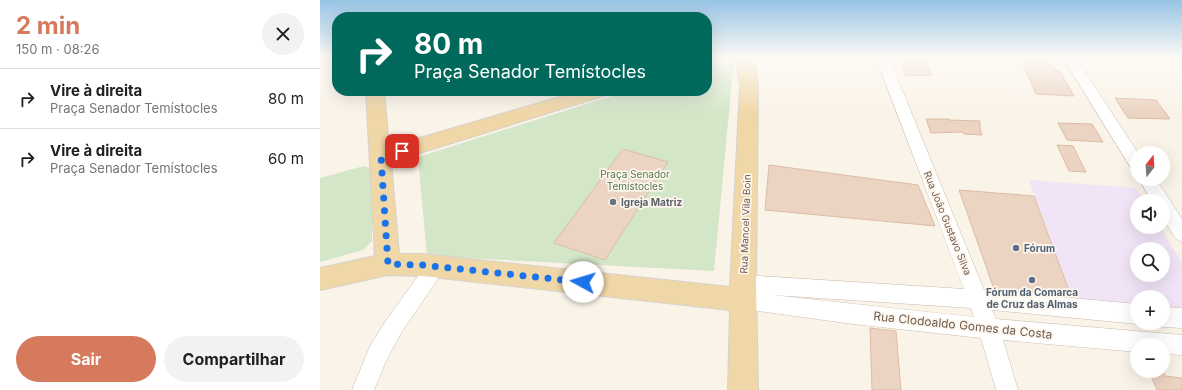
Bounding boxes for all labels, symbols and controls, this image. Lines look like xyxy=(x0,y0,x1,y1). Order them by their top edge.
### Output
text: 2 min xyxy=(16,11,80,40)
button: close xyxy=(262,13,304,55)
text: 80 m xyxy=(414,27,483,61)
icon: right xyxy=(348,28,400,80)
text: 150 m · 08:26 xyxy=(16,41,99,57)
text: Praça Senador Temístocles xyxy=(414,61,646,82)
text: Vire à direita xyxy=(50,81,142,100)
icon: right xyxy=(16,88,38,110)
text: 80 m xyxy=(268,89,304,108)
text: Praça Senador Temístocles xyxy=(50,100,218,116)
pin xyxy=(385,134,419,168)
icon: arrive xyxy=(391,140,413,162)
text: Vire à direita xyxy=(50,141,142,160)
north arrow xyxy=(1130,146,1170,186)
map controls xyxy=(1130,146,1170,378)
icon: right xyxy=(16,148,38,170)
text: 60 m xyxy=(268,149,304,168)
text: Praça Senador Temístocles xyxy=(50,160,218,176)
park label: Praça Senador Temístocles xyxy=(600,168,670,192)
street label: Rua João Gustavo Silva xyxy=(922,169,974,277)
street label: Rua Manoel Vila Boin xyxy=(737,174,753,274)
button: sound xyxy=(1130,194,1170,234)
place label: Igreja Matriz xyxy=(621,196,682,209)
marker: Igreja Matriz xyxy=(608,197,618,207)
place label: Fórum xyxy=(1024,242,1055,254)
button: search xyxy=(1130,242,1170,282)
marker: Fórum xyxy=(1011,243,1021,253)
position arrow xyxy=(562,261,604,303)
marker: Fórum da Comarca de Cruz das Almas xyxy=(1027,275,1037,285)
place label: Fórum da Comarca de Cruz das Almas xyxy=(986,286,1078,310)
button: + xyxy=(1130,290,1170,330)
street label: Rua Clodoaldo Gomes da Costa xyxy=(873,308,1053,342)
button: Sair xyxy=(16,336,156,382)
button: Compartilhar xyxy=(164,336,304,382)
button: − xyxy=(1130,338,1170,378)

